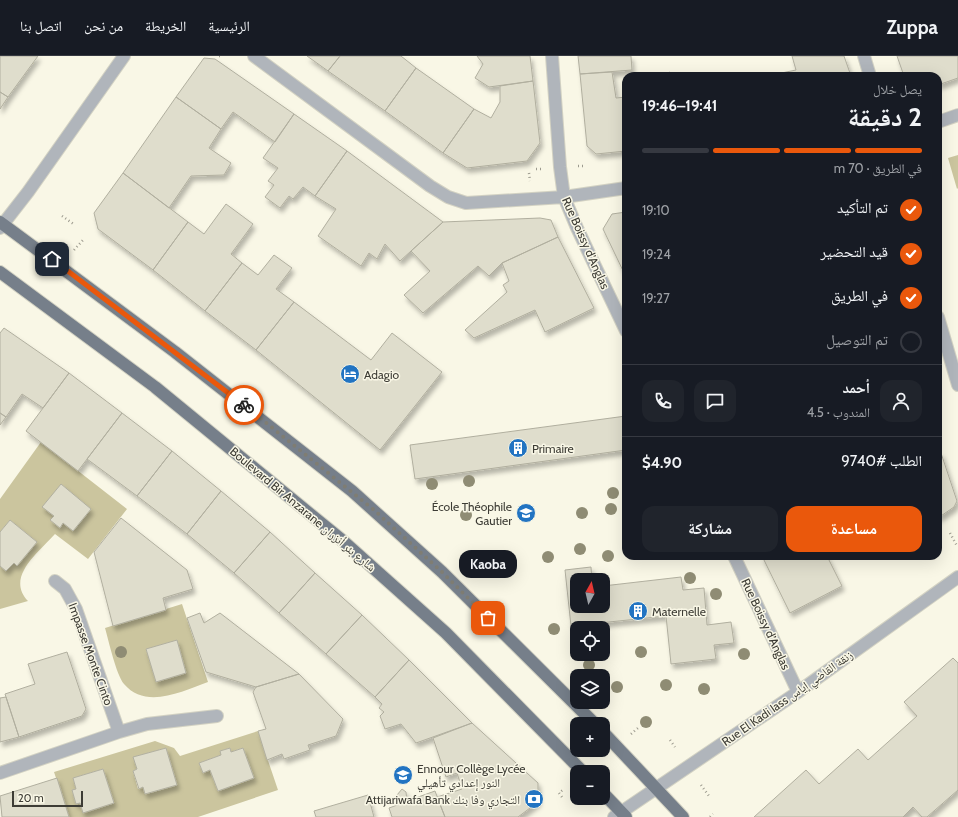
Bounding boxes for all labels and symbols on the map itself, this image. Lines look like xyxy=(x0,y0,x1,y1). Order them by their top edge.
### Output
street label: Rue Boissy d’Anglas xyxy=(559,195,613,291)
pin xyxy=(35,242,69,276)
hotel icon: Adagio xyxy=(339,363,361,385)
place label: Adagio xyxy=(364,367,399,382)
courier xyxy=(224,385,264,425)
building icon: Primaire xyxy=(507,437,529,459)
place label: Primaire xyxy=(532,441,574,456)
street label: Boulevard Bir Anzarane شارع بئر أنزران xyxy=(226,444,379,575)
place label: École Théophile Gautier xyxy=(432,499,512,528)
school or university icon: École Théophile Gautier xyxy=(515,502,537,524)
callout: Kaoba xyxy=(459,550,517,578)
north arrow xyxy=(570,573,610,613)
street label: Rue Boissy d’Anglas xyxy=(738,576,794,672)
building icon: Maternelle xyxy=(627,600,649,622)
street label: Impasse Monte Cinto xyxy=(66,601,117,708)
pin xyxy=(471,601,505,635)
place label: Maternelle xyxy=(652,604,706,619)
street label: Rue El Kadi Iass زنقة القاضي إياس xyxy=(719,647,857,752)
place label: Ennour Collège Lycée النور إعدادي تأهيلي xyxy=(417,761,525,793)
school or university icon: Ennour Collège Lycée النور إعدادي تأهيلي xyxy=(392,764,414,786)
bank icon: Attijariwafa Bank التجاري وفا بنك xyxy=(523,788,545,810)
scale bar xyxy=(12,789,83,808)
place label: Attijariwafa Bank التجاري وفا بنك xyxy=(366,792,520,810)

